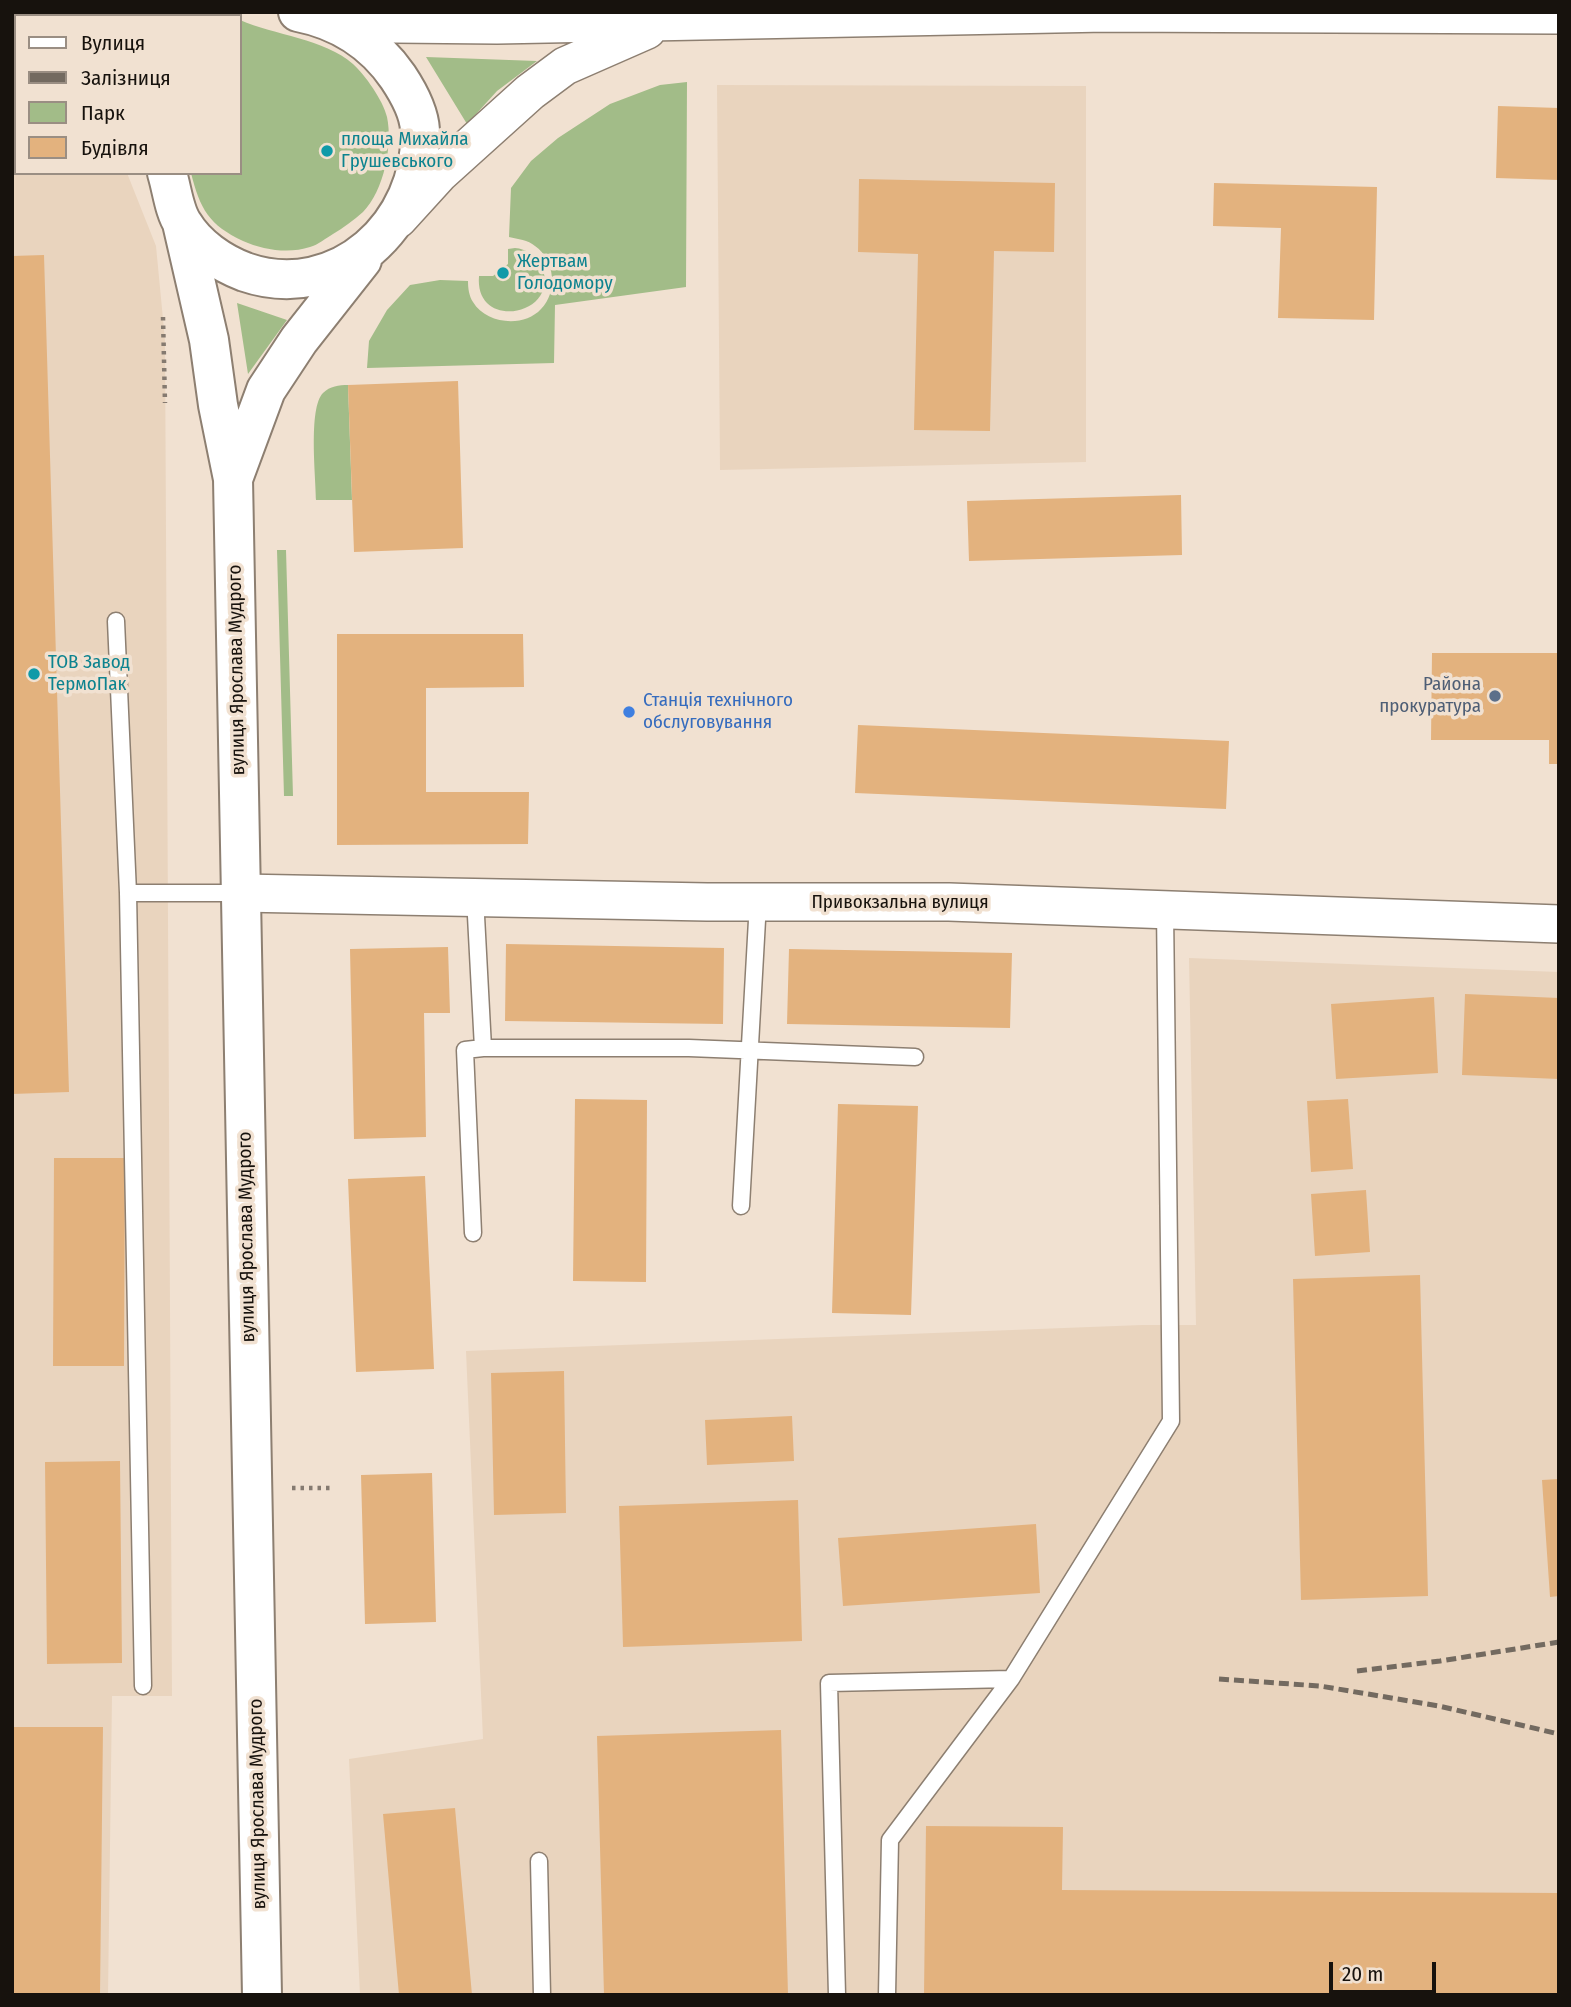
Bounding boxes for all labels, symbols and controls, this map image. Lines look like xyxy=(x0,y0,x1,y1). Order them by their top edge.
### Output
legend xyxy=(14,14,242,175)
text: Вулиця xyxy=(81,30,145,56)
text: Залізниця xyxy=(81,65,171,91)
text: Парк xyxy=(81,100,125,126)
place label: площа Михайла Грушевського xyxy=(341,129,469,173)
text: Будівля xyxy=(81,135,149,161)
marker: площа Михайла Грушевського xyxy=(319,143,335,159)
place label: Жертвам Голодомору xyxy=(517,251,613,295)
marker: Жертвам Голодомору xyxy=(495,265,511,281)
street label: вулиця Ярослава Мудрого xyxy=(224,564,250,776)
place label: ТОВ Завод ТермоПак xyxy=(48,652,130,696)
marker: ТОВ Завод ТермоПак xyxy=(26,666,42,682)
place label: Района прокуратура xyxy=(1379,674,1481,718)
marker: Района прокуратура xyxy=(1487,688,1503,704)
place label: Станція технічного обслуговування xyxy=(643,690,793,734)
marker: Станція технічного обслуговування xyxy=(621,704,637,720)
street label: Привокзальна вулиця xyxy=(811,892,989,914)
street label: вулиця Ярослава Мудрого xyxy=(234,1131,260,1343)
street label: вулиця Ярослава Мудрого xyxy=(245,1698,271,1910)
scale bar xyxy=(1333,1948,1440,1992)
text: 20 m xyxy=(1342,1961,1383,1987)

